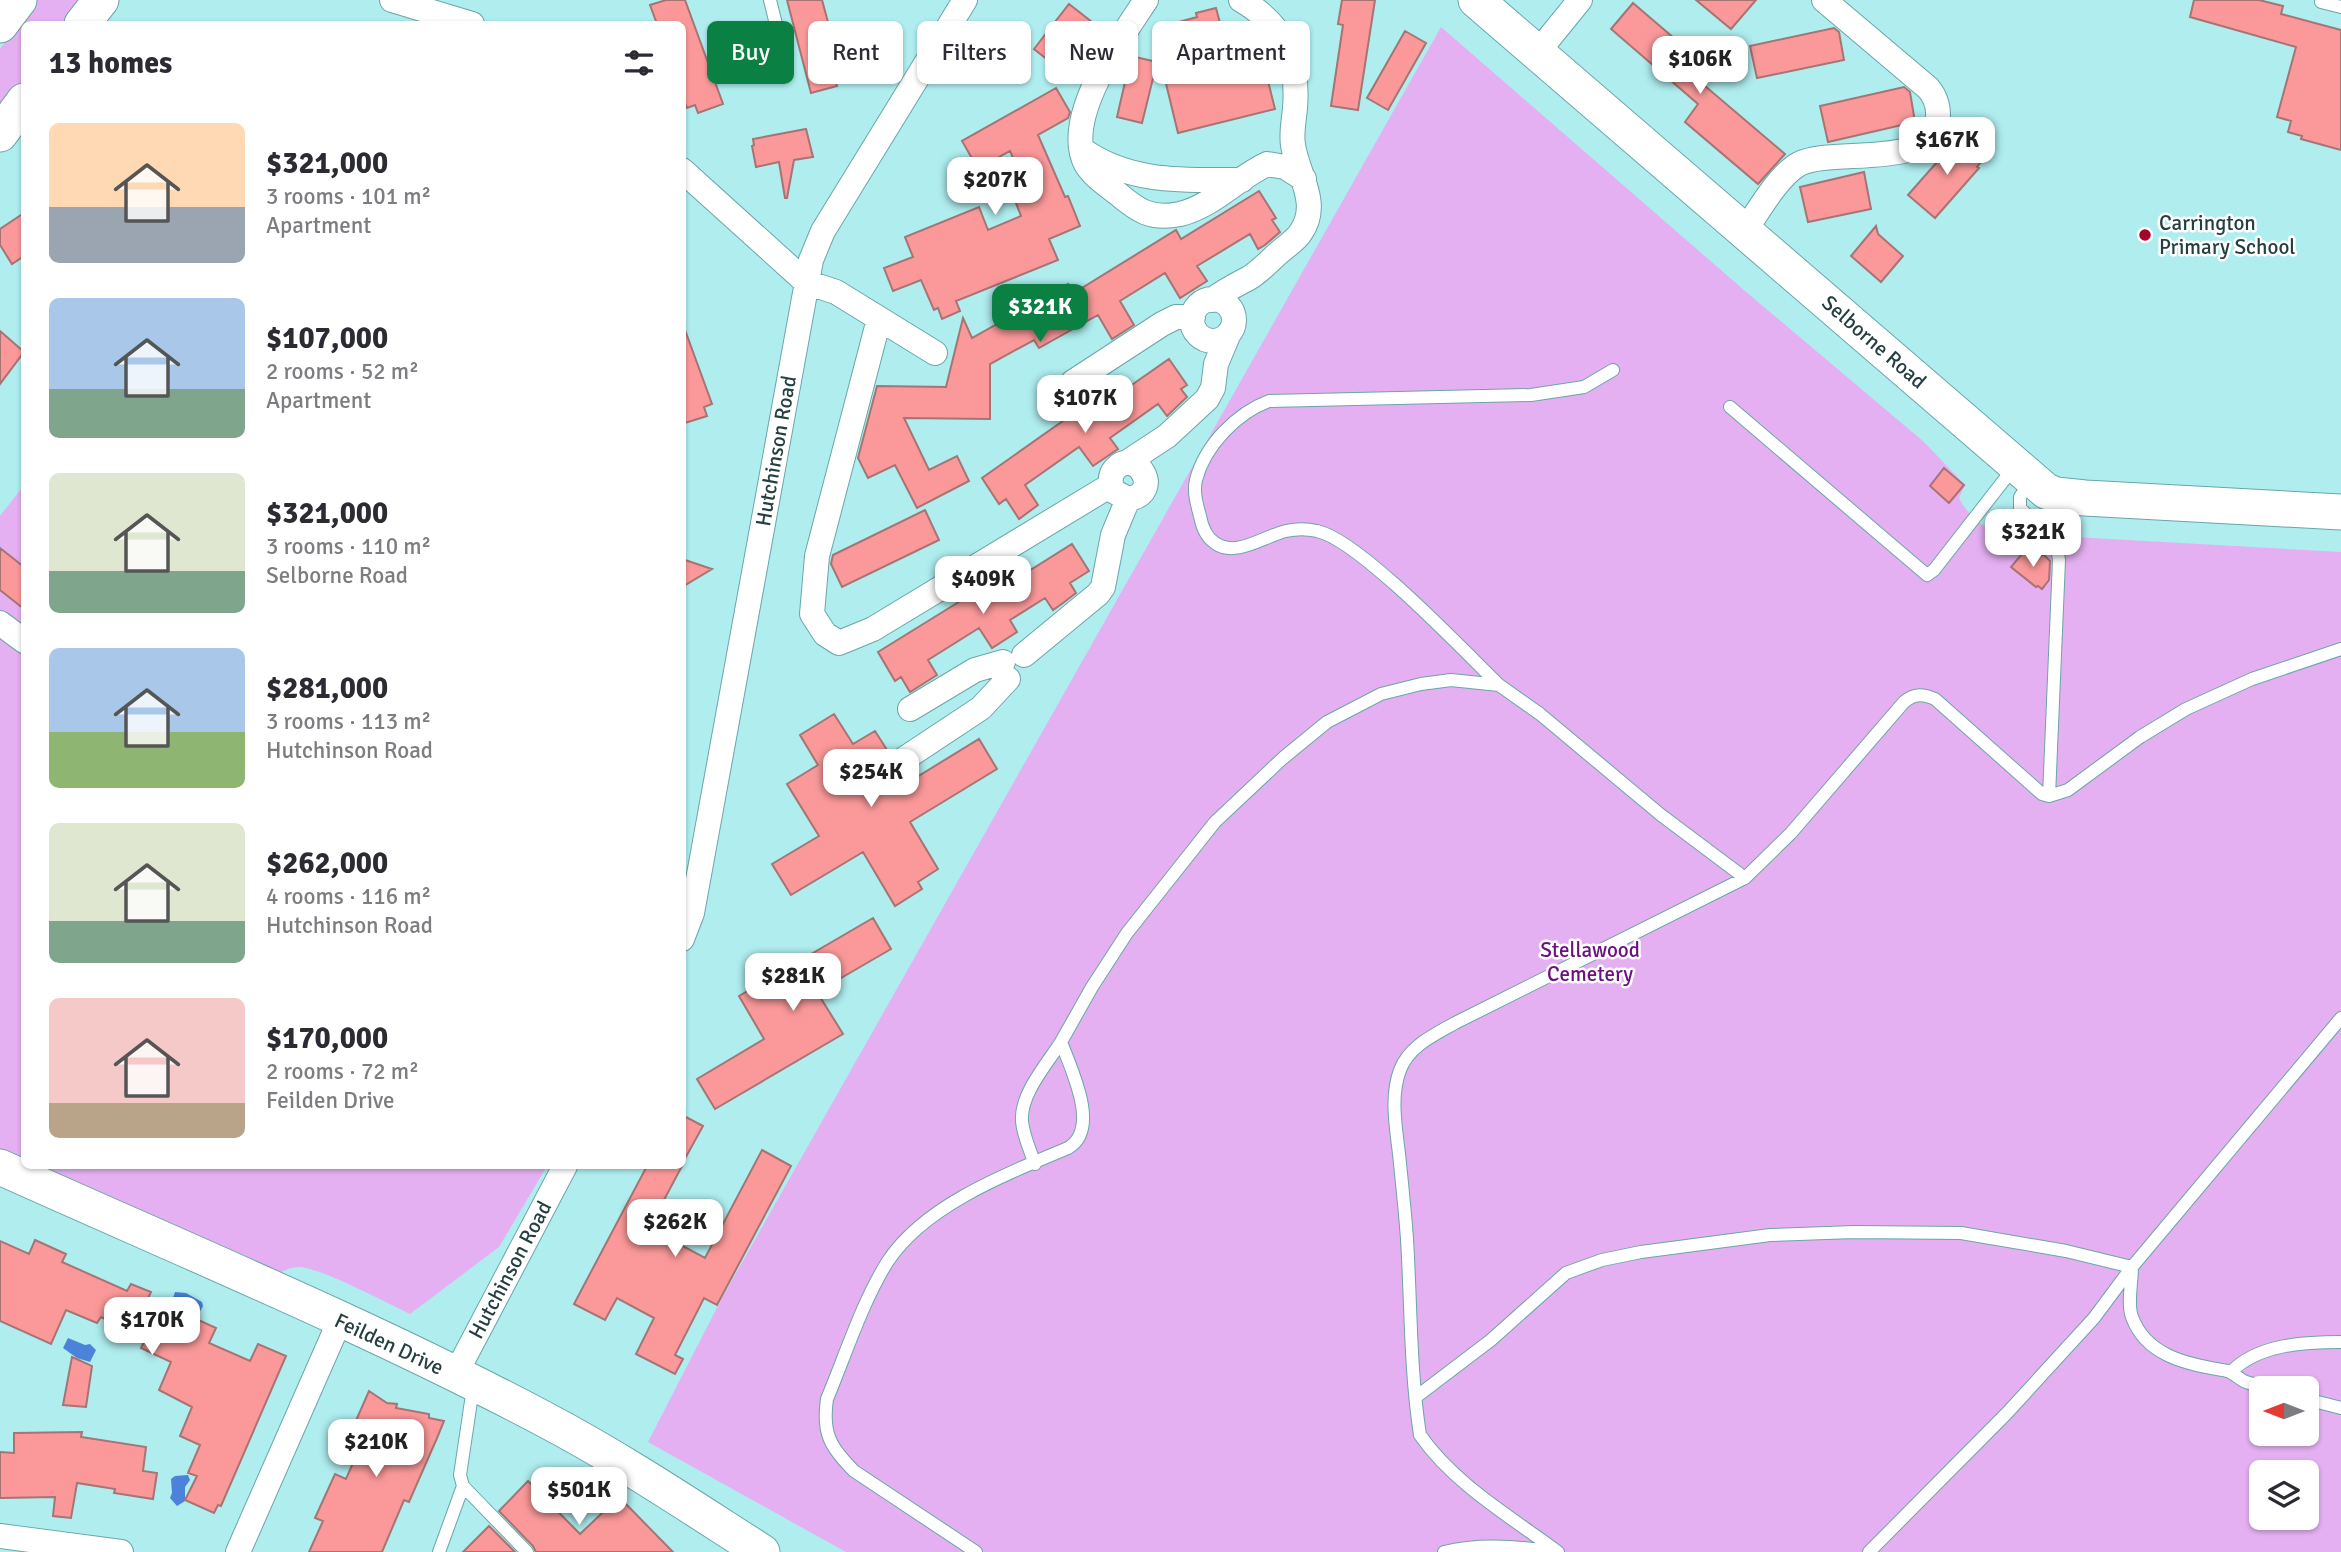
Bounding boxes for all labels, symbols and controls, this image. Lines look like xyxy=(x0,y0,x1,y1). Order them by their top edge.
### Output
chip: Buy xyxy=(707,21,794,84)
chip: Rent xyxy=(808,21,903,84)
chip: Filters xyxy=(917,21,1031,84)
chip: New xyxy=(1045,21,1138,84)
chip: Apartment xyxy=(1152,21,1310,84)
pin: $106K xyxy=(1651,36,1749,96)
icon: filters xyxy=(620,44,658,82)
text: $106K xyxy=(1668,44,1732,73)
text: 13 homes xyxy=(49,45,172,82)
pin: $167K xyxy=(1898,118,1996,177)
text: $167K xyxy=(1915,125,1979,154)
text: $321,000 xyxy=(266,145,388,182)
icon: home xyxy=(105,151,189,235)
pin: $207K xyxy=(946,158,1044,217)
text: $207K xyxy=(963,165,1027,194)
text: 3 rooms · 101 m² xyxy=(266,182,431,211)
place label: Carrington Primary School xyxy=(2159,210,2295,260)
text: Apartment xyxy=(266,211,371,240)
marker: Carrington Primary School xyxy=(2137,227,2153,243)
pin: $321K xyxy=(991,284,1089,344)
street label: Selborne Road xyxy=(1817,290,1931,394)
text: $321K xyxy=(1008,292,1072,321)
text: $107,000 xyxy=(266,320,388,357)
icon: home xyxy=(105,326,189,410)
text: 2 rooms · 52 m² xyxy=(266,357,419,386)
street label: Hutchinson Road xyxy=(750,374,802,528)
pin: $107K xyxy=(1036,376,1134,435)
text: $107K xyxy=(1053,383,1117,412)
text: Apartment xyxy=(266,386,371,415)
text: $321,000 xyxy=(266,495,388,532)
icon: home xyxy=(105,501,189,585)
pin: $321K xyxy=(1984,510,2082,569)
text: $321K xyxy=(2001,517,2065,546)
text: 3 rooms · 110 m² xyxy=(266,532,431,561)
pin: $409K xyxy=(934,556,1032,616)
text: Selborne Road xyxy=(266,561,408,590)
text: $409K xyxy=(951,564,1015,593)
text: $281,000 xyxy=(266,670,388,707)
icon: home xyxy=(105,676,189,760)
text: 3 rooms · 113 m² xyxy=(266,707,431,736)
text: Hutchinson Road xyxy=(266,736,433,765)
pin: $254K xyxy=(822,750,920,809)
text: $254K xyxy=(839,757,903,786)
text: $262,000 xyxy=(266,845,388,882)
icon: home xyxy=(105,851,189,935)
text: 4 rooms · 116 m² xyxy=(266,882,431,911)
text: Hutchinson Road xyxy=(266,911,433,940)
park label: Stellawood Cemetery xyxy=(1540,937,1640,987)
pin: $281K xyxy=(744,954,842,1013)
text: $281K xyxy=(761,961,825,990)
text: $170,000 xyxy=(266,1020,388,1057)
icon: home xyxy=(105,1026,189,1110)
text: 2 rooms · 72 m² xyxy=(266,1057,419,1086)
text: Feilden Drive xyxy=(266,1086,394,1115)
street label: Hutchinson Road xyxy=(463,1197,557,1343)
pin: $262K xyxy=(626,1200,724,1259)
text: $262K xyxy=(643,1207,707,1236)
pin: $170K xyxy=(103,1298,201,1357)
text: $170K xyxy=(120,1305,184,1334)
street label: Feilden Drive xyxy=(330,1307,448,1381)
north arrow xyxy=(2249,1376,2319,1446)
map controls xyxy=(2249,1376,2319,1530)
pin: $210K xyxy=(327,1420,425,1479)
text: $210K xyxy=(344,1427,408,1456)
button: layers xyxy=(2249,1460,2319,1530)
pin: $501K xyxy=(530,1468,628,1527)
text: $501K xyxy=(547,1475,611,1504)

